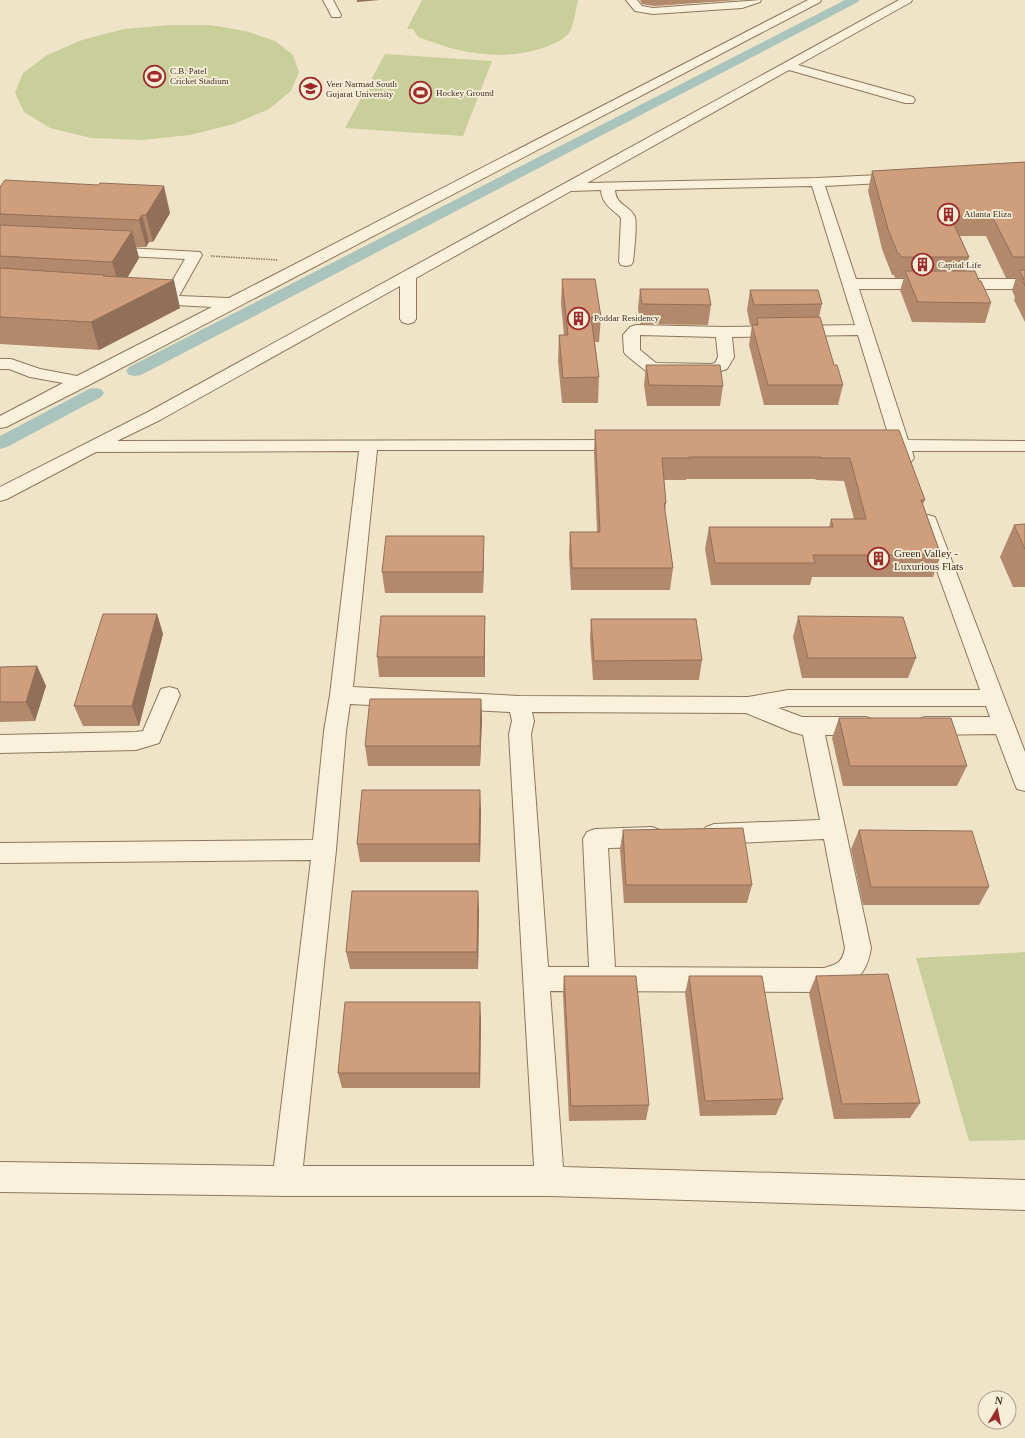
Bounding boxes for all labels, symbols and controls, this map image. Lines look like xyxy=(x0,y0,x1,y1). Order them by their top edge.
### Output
sports icon: C.B. Patel Cricket Stadium xyxy=(142,63,168,89)
place label: C.B. Patel Cricket Stadium xyxy=(170,66,229,86)
school or university icon: Veer Narmad South Gujarat University xyxy=(297,76,323,102)
place label: Veer Narmad South Gujarat University xyxy=(326,79,397,99)
sports icon: Hockey Ground xyxy=(408,80,434,106)
place label: Hockey Ground xyxy=(436,88,494,98)
building icon: Atlanta Eliza xyxy=(936,201,962,227)
place label: Atlanta Eliza xyxy=(964,209,1011,219)
building icon: Capital Life xyxy=(910,252,936,278)
place label: Capital Life xyxy=(938,260,981,270)
building icon: Poddar Residency xyxy=(566,305,592,331)
place label: Poddar Residency xyxy=(594,313,660,323)
building icon: Green Valley - Luxurious Flats xyxy=(865,546,891,572)
place label: Green Valley - Luxurious Flats xyxy=(894,547,963,572)
north arrow xyxy=(977,1390,1017,1430)
text: N xyxy=(994,1394,1004,1407)

